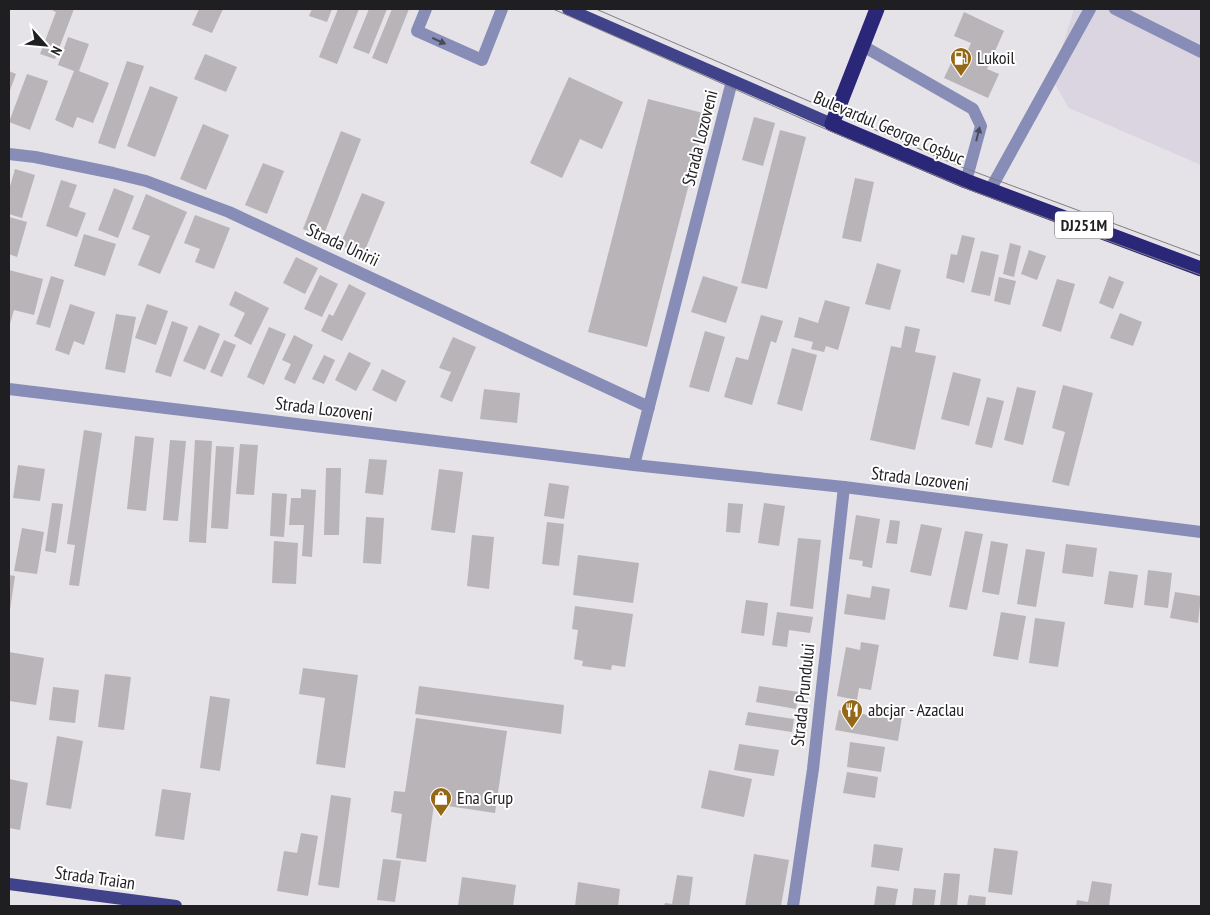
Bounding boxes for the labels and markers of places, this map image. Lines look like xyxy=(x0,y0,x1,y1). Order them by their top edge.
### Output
fuel station icon: Lukoil xyxy=(949,46,973,77)
place label: Lukoil xyxy=(977,46,1016,69)
restaurant icon: abcjar - Azaclau xyxy=(840,698,864,729)
place label: abcjar - Azaclau xyxy=(868,698,964,721)
shop icon: Ena Grup xyxy=(429,786,453,817)
place label: Ena Grup xyxy=(457,786,513,809)

